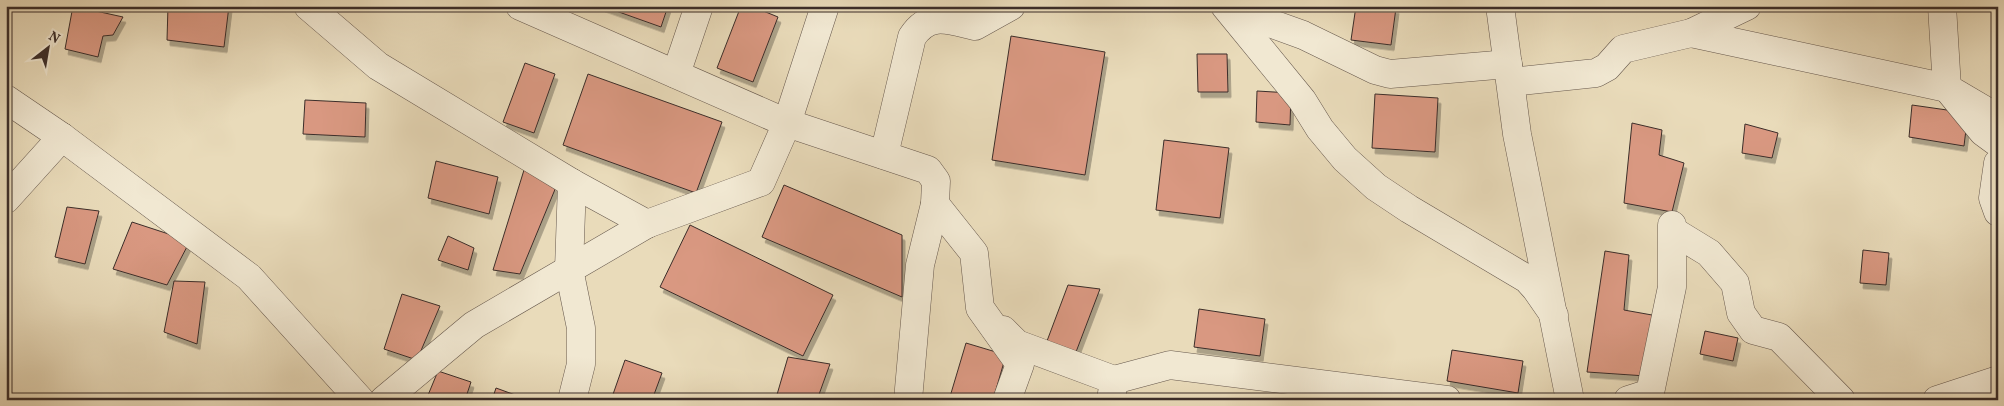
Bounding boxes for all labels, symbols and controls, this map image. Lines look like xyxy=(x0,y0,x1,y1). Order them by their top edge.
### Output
north arrow xyxy=(22,22,72,72)
text: N xyxy=(45,27,63,49)

